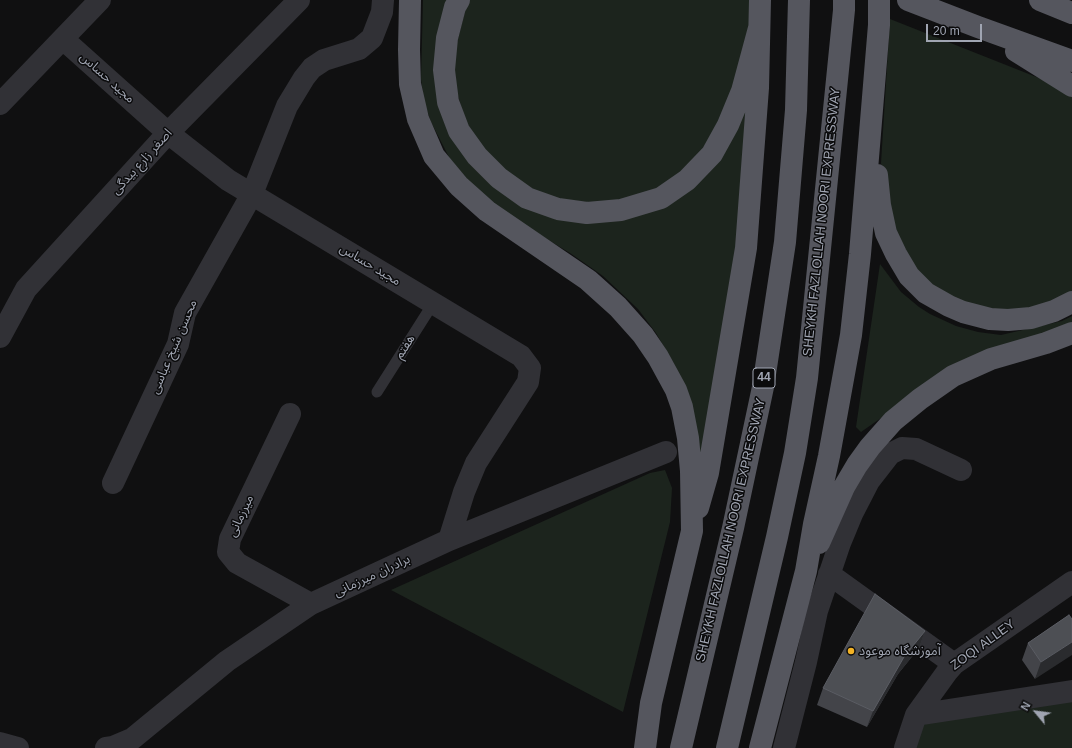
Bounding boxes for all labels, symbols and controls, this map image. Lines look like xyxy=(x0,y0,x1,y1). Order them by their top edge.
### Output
scale bar xyxy=(928,16,984,42)
text: 20 m xyxy=(933,24,960,38)
street label: مجید حساس xyxy=(76,49,138,107)
street label: SHEYKH FAZLOLLAH NOORI EXPRESSWAY xyxy=(800,87,844,357)
street label: اصغر زارع بیدگی xyxy=(108,126,176,198)
street label: مجید حساس xyxy=(337,241,403,289)
street label: محسن شیخ عباسی xyxy=(147,298,201,396)
street label: هفتم xyxy=(391,332,419,362)
road number: 44 xyxy=(753,368,775,388)
street label: SHEYKH FAZLOLLAH NOORI EXPRESSWAY xyxy=(693,397,769,663)
street label: میرزمانی xyxy=(224,492,258,540)
street label: برادران میرزمانی xyxy=(331,552,413,600)
street label: ZOQI ALLEY xyxy=(948,616,1018,674)
place label: آموزشگاه موعود xyxy=(859,643,941,659)
marker: آموزشگاه موعود xyxy=(846,646,856,656)
north arrow xyxy=(1016,692,1056,732)
text: N xyxy=(1018,700,1033,713)

